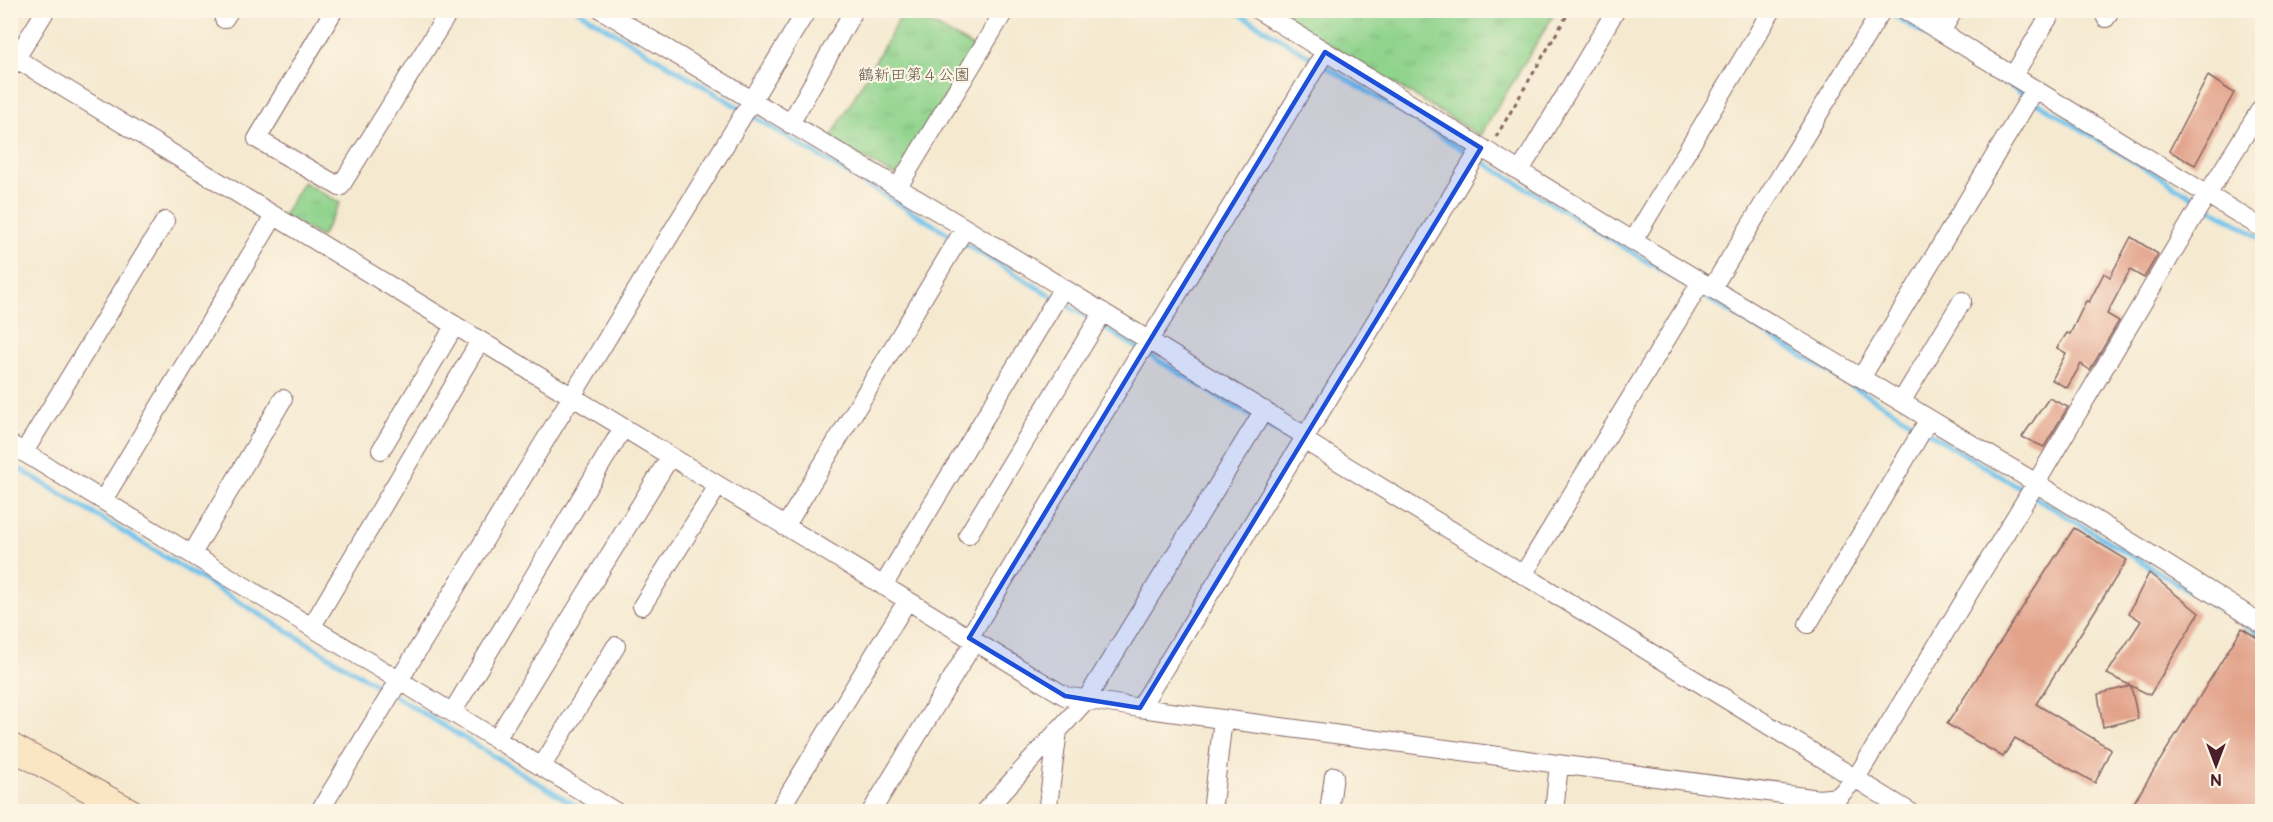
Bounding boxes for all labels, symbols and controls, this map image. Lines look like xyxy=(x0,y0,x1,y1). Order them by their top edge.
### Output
park label: 鶴新田第４公園 xyxy=(858,66,970,85)
north arrow xyxy=(2186,735,2246,795)
text: N xyxy=(2210,769,2222,788)

